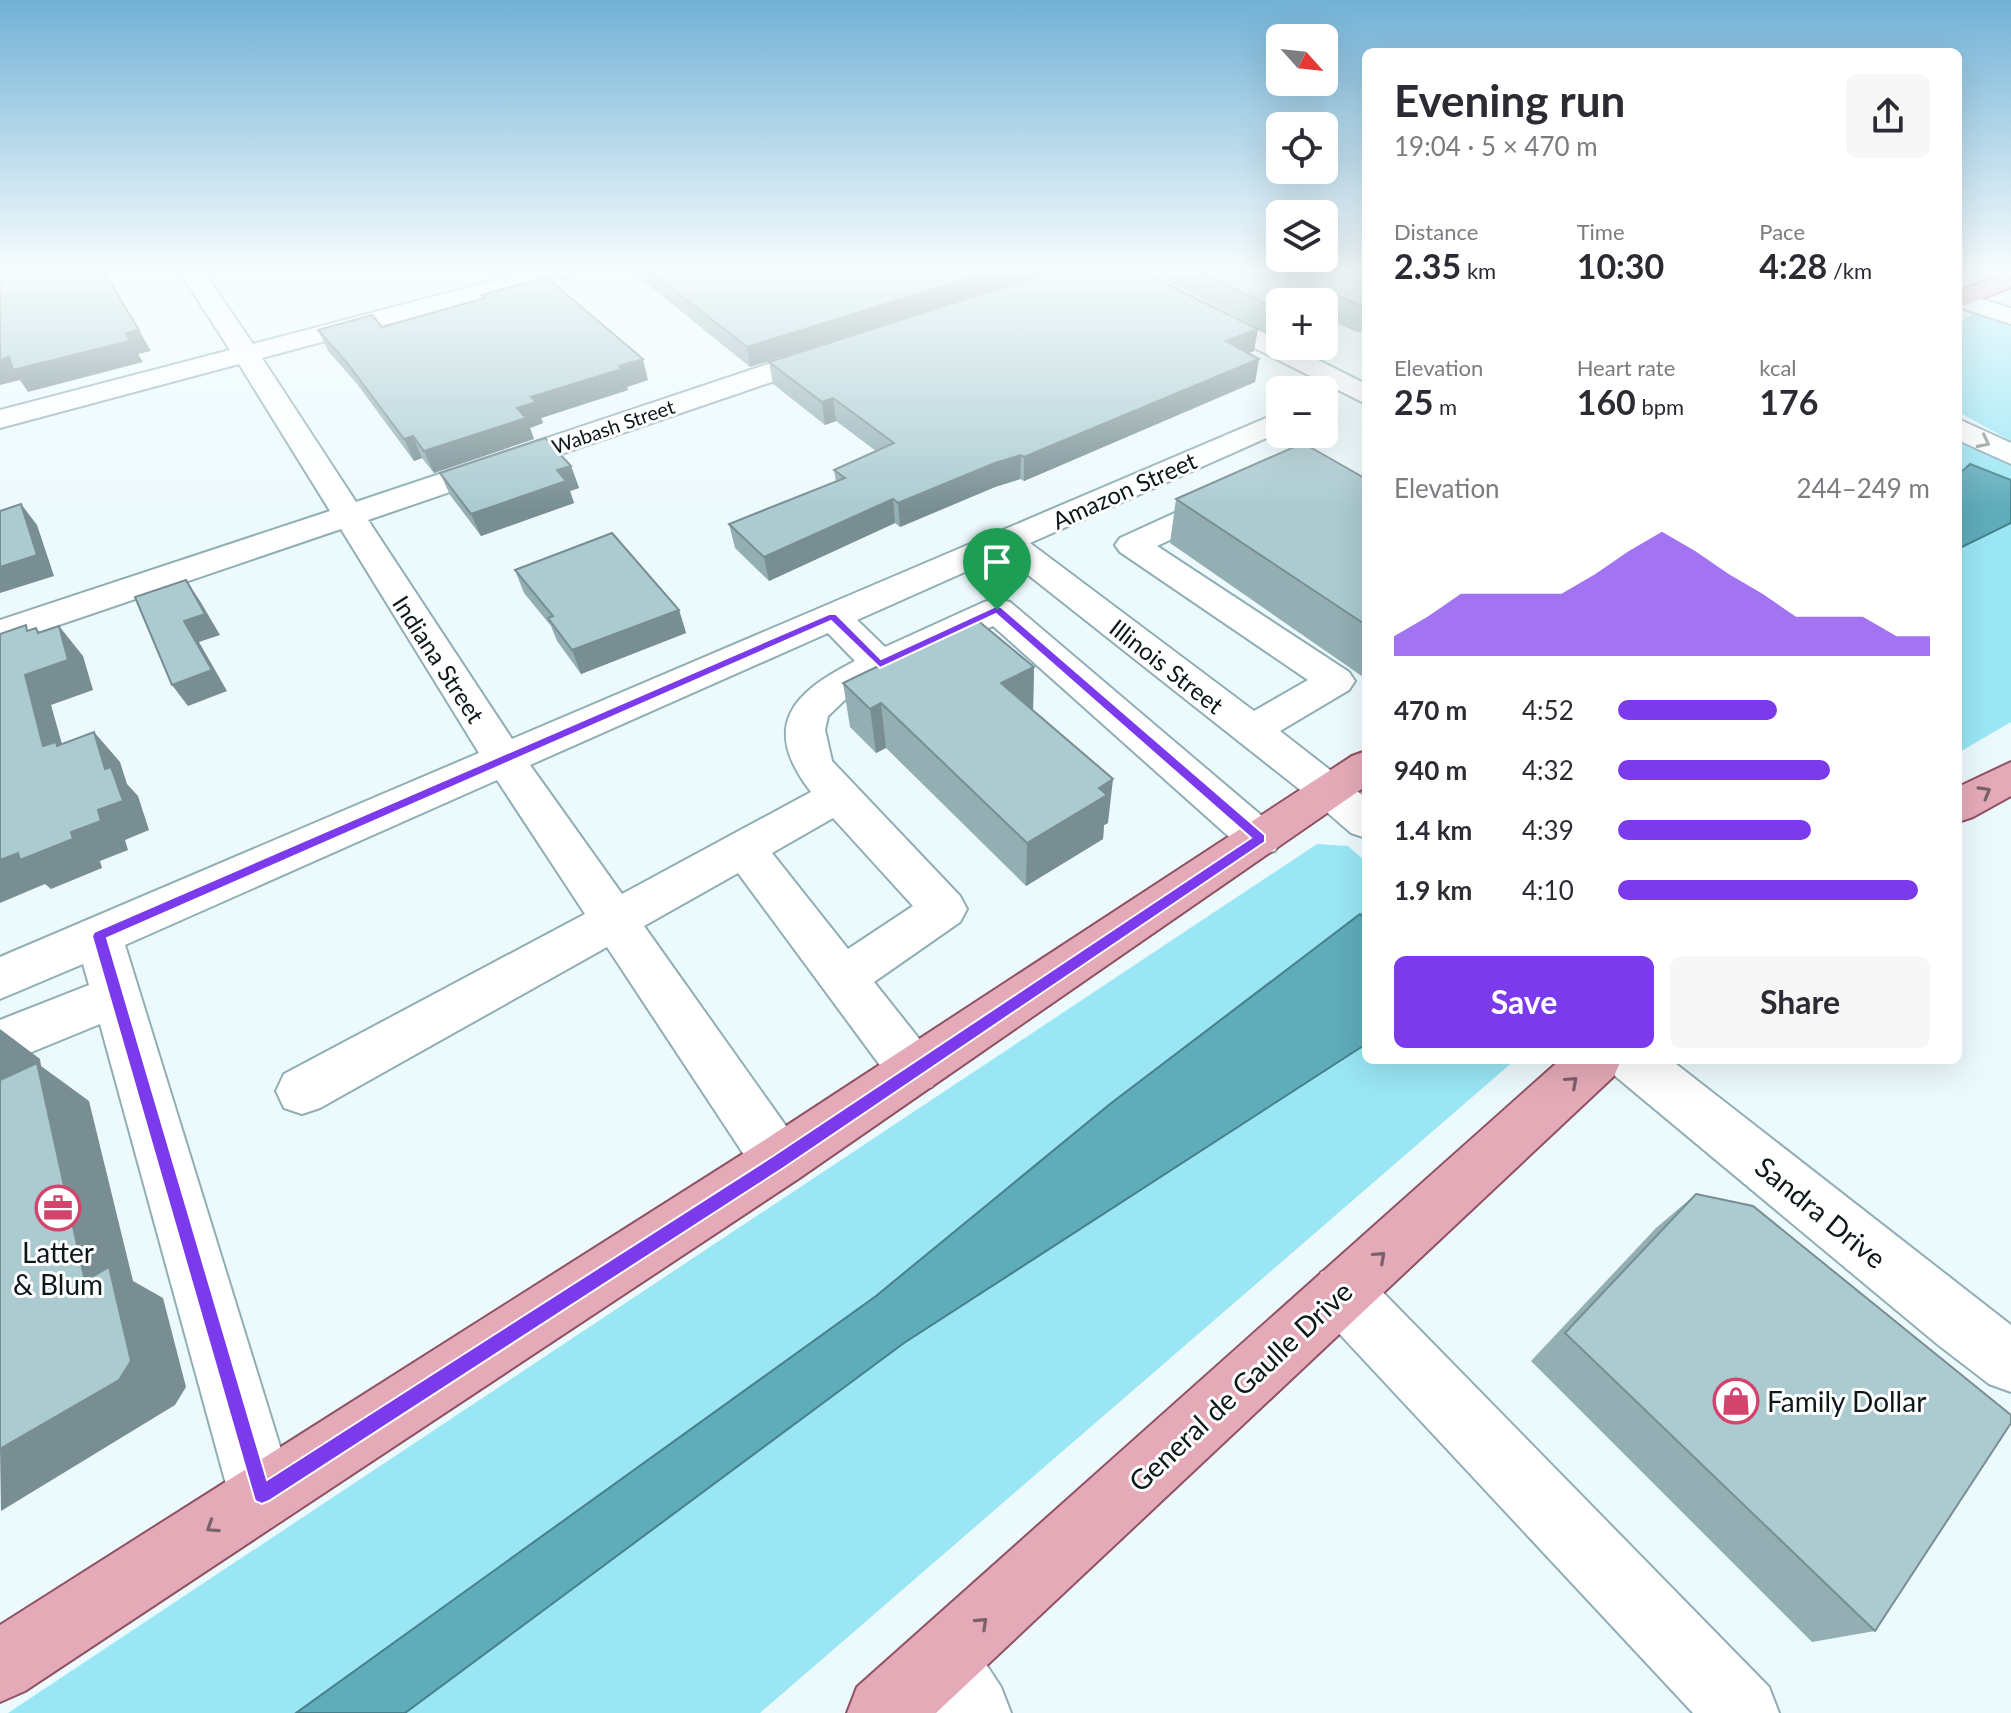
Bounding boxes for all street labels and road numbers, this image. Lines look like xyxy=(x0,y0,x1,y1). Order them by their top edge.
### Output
street label: Wabash Street xyxy=(548,394,678,458)
street label: Amazon Street xyxy=(1047,445,1201,535)
street label: Indiana Street xyxy=(387,590,491,728)
street label: Illinois Street xyxy=(1104,613,1230,720)
street label: Sandra Drive xyxy=(1749,1149,1893,1275)
street label: General de Gaulle Drive xyxy=(1121,1274,1359,1498)

